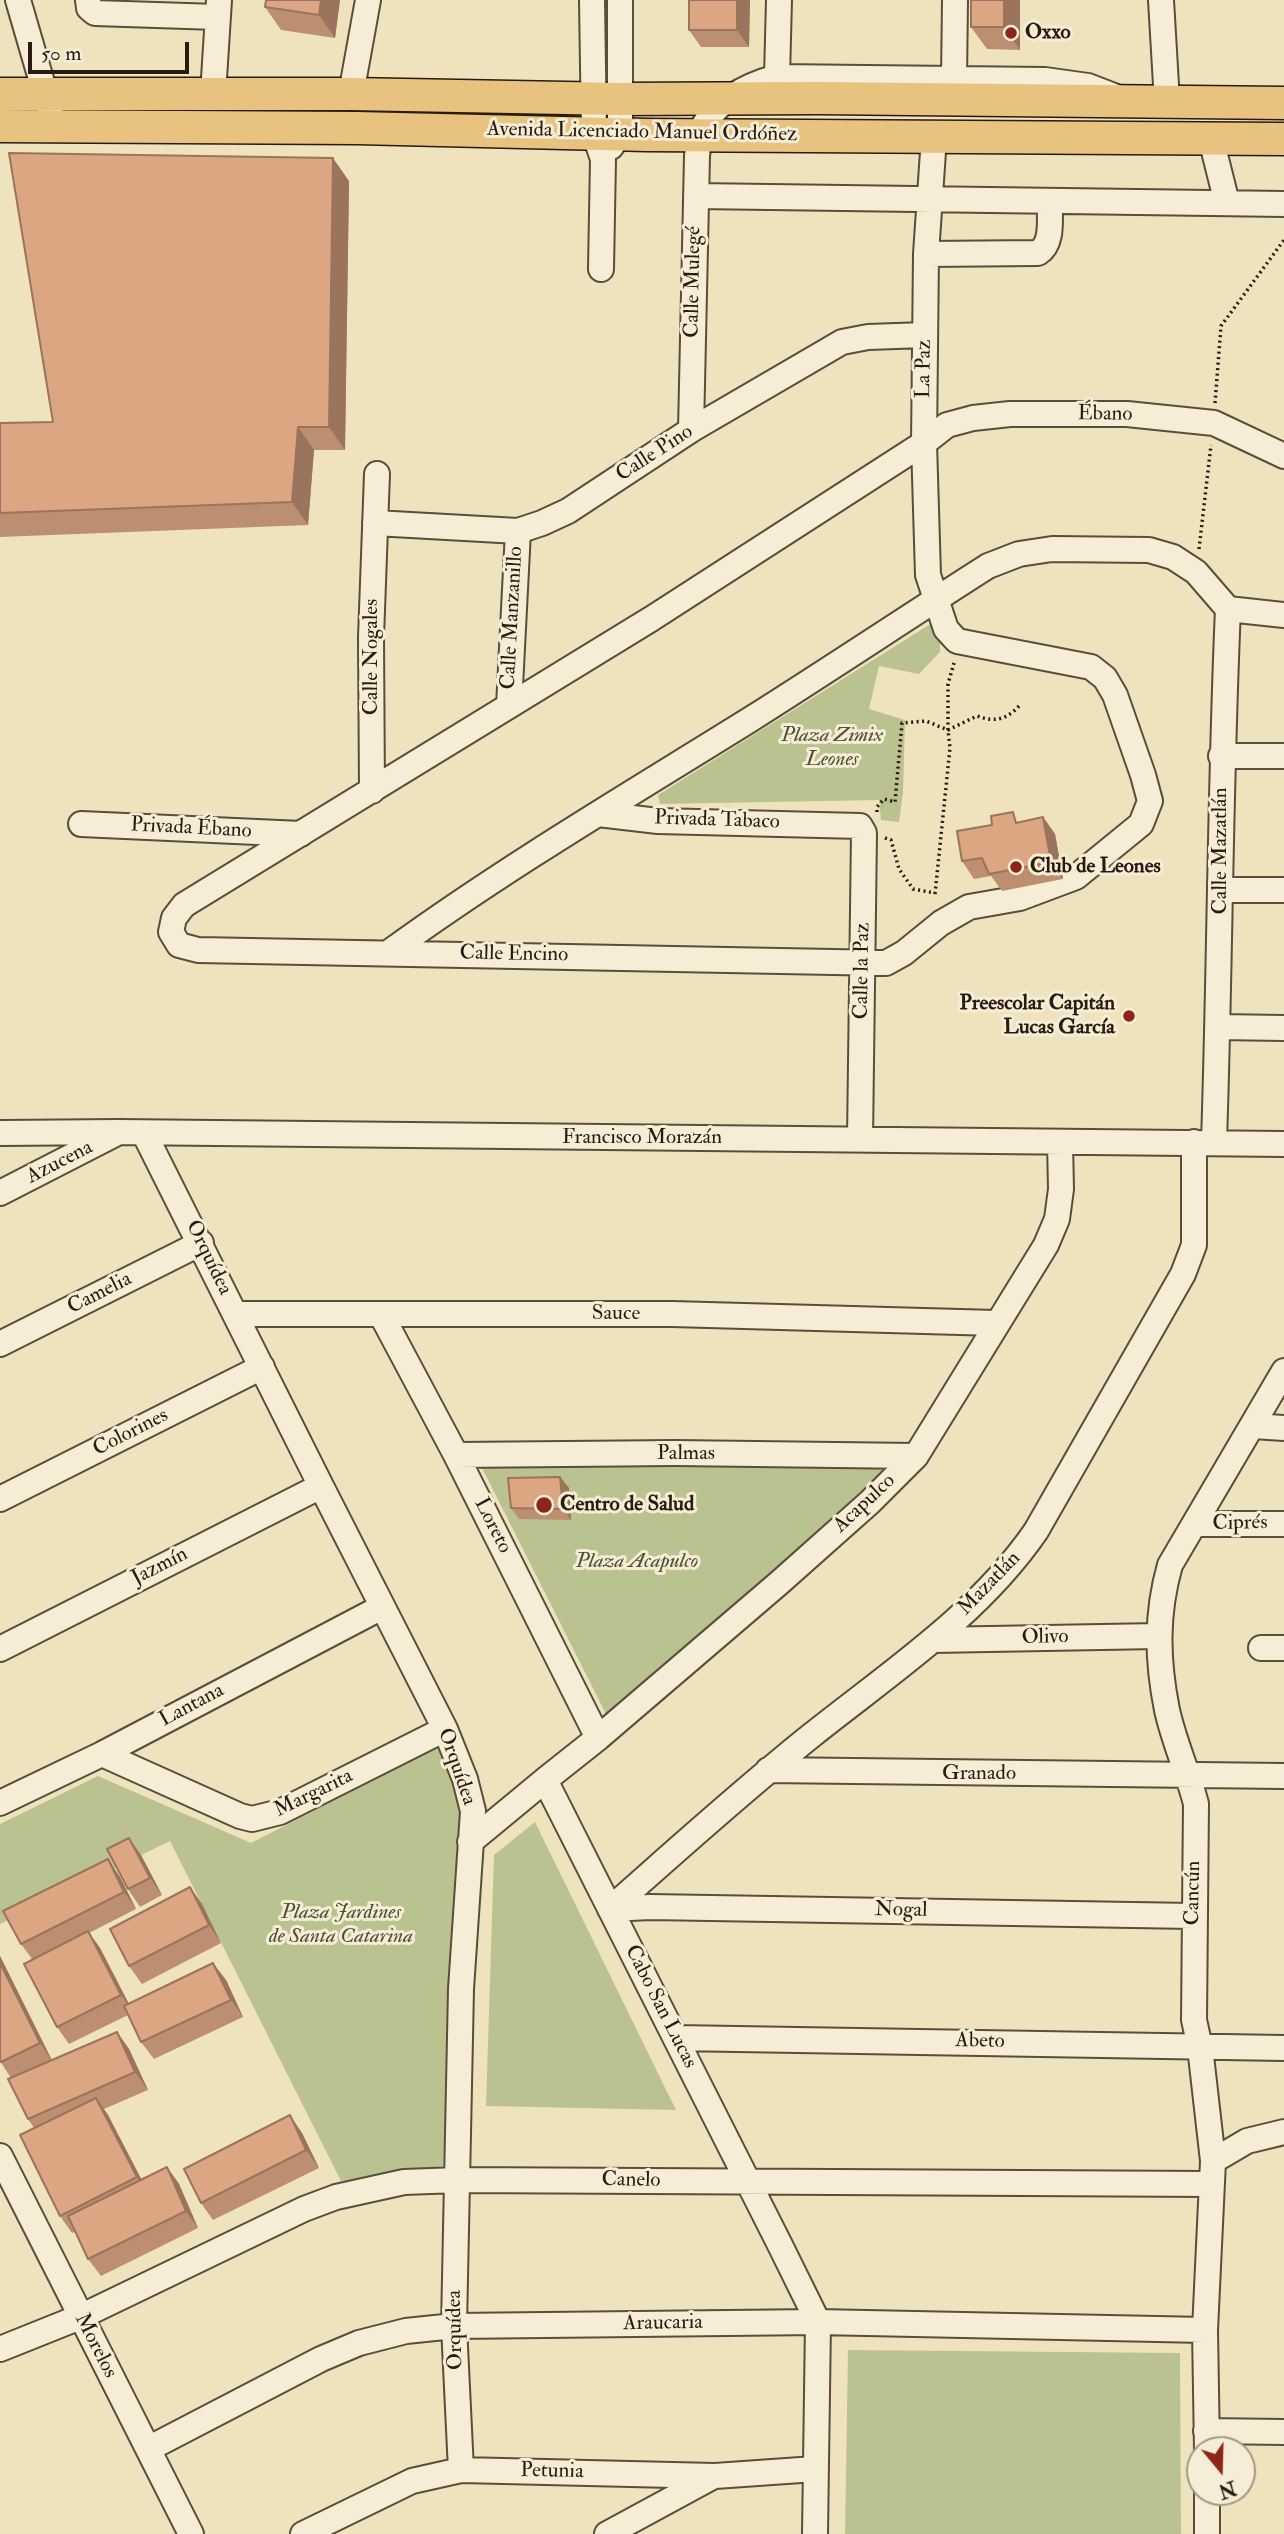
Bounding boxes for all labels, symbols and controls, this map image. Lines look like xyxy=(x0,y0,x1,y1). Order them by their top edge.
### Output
place label: Oxxo xyxy=(1025,20,1071,46)
marker: Oxxo xyxy=(1003,25,1019,41)
scale bar xyxy=(32,28,192,72)
text: 50 m xyxy=(41,40,82,67)
street label: Avenida Licenciado Manuel Ordóñez xyxy=(487,118,797,148)
street label: Calle Mulegé xyxy=(680,226,708,338)
street label: La Paz xyxy=(912,339,938,399)
street label: Ébano xyxy=(1077,402,1133,428)
street label: Calle Pino xyxy=(612,420,698,488)
street label: Calle Manzanillo xyxy=(497,546,529,690)
street label: Calle Nogales xyxy=(359,599,385,715)
park label: Plaza Zimix Leones xyxy=(781,723,883,773)
street label: Calle Mazatlán xyxy=(1208,787,1234,915)
street label: Privada Tabaco xyxy=(654,806,780,836)
street label: Privada Ébano xyxy=(130,813,252,845)
place label: Club de Leones xyxy=(1030,854,1161,880)
marker: Club de Leones xyxy=(1008,859,1024,875)
street label: Calle la Paz xyxy=(850,922,876,1020)
street label: Calle Encino xyxy=(459,941,569,969)
place label: Preescolar Capitán Lucas García xyxy=(960,991,1115,1041)
marker: Preescolar Capitán Lucas García xyxy=(1121,1008,1137,1024)
street label: Francisco Morazán xyxy=(562,1125,722,1151)
street label: Azucena xyxy=(23,1136,97,1190)
street label: Orquídea xyxy=(179,1217,237,1299)
street label: Camelia xyxy=(64,1267,136,1321)
street label: Sauce xyxy=(592,1301,640,1327)
street label: Colorines xyxy=(89,1403,173,1463)
street label: Palmas xyxy=(657,1441,715,1467)
street label: Acapulco xyxy=(829,1469,901,1539)
place label: Centro de Salud xyxy=(560,1492,694,1518)
street label: Loreto xyxy=(467,1494,517,1558)
marker: Centro de Salud xyxy=(534,1495,554,1515)
street label: Ciprés xyxy=(1212,1511,1268,1537)
street label: Jazmín xyxy=(128,1542,192,1592)
street label: Mazatlán xyxy=(953,1547,1027,1621)
park label: Plaza Acapulco xyxy=(576,1549,698,1575)
street label: Olivo xyxy=(1021,1625,1069,1651)
street label: Lantana xyxy=(155,1679,229,1733)
street label: Orquídea xyxy=(431,1725,481,1809)
street label: Granado xyxy=(942,1761,1016,1787)
street label: Margarita xyxy=(271,1764,357,1824)
street label: Cancún xyxy=(1181,1860,1207,1926)
street label: Nogal xyxy=(874,1898,928,1924)
park label: Plaza Jardines de Santa Catarina xyxy=(269,1900,413,1950)
street label: Cabo San Lucas xyxy=(618,1941,702,2073)
street label: Abeto xyxy=(955,2029,1005,2055)
street label: Canelo xyxy=(601,2168,661,2194)
street label: Orquídea xyxy=(443,2290,469,2370)
street label: Morelos xyxy=(68,2309,122,2383)
street label: Araucaria xyxy=(623,2311,703,2337)
north arrow xyxy=(1186,2436,1256,2506)
street label: Petunia xyxy=(520,2459,584,2485)
text: N xyxy=(1215,2475,1239,2503)

